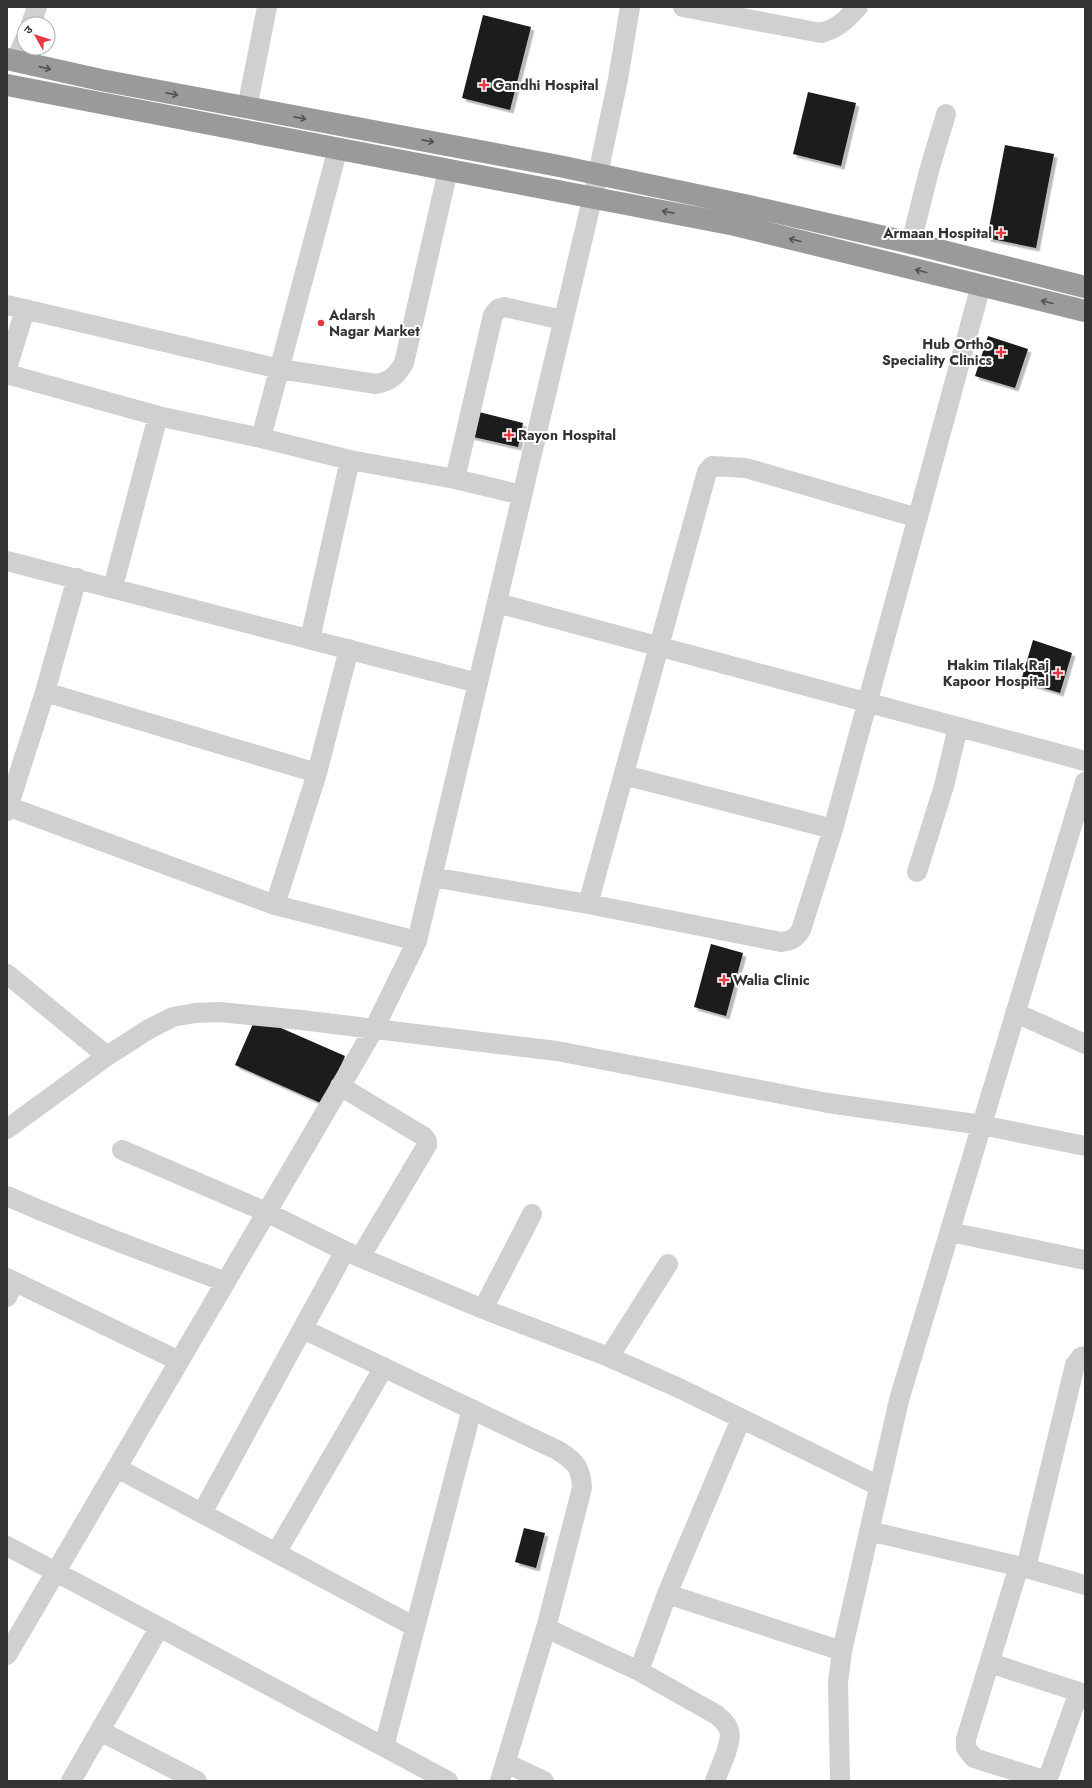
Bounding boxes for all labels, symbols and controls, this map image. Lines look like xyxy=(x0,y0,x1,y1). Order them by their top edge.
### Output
north arrow xyxy=(16,16,56,56)
text: उ xyxy=(20,22,37,37)
one-way arrow xyxy=(38,64,51,72)
place label: Gandhi Hospital xyxy=(493,75,599,95)
marker: Gandhi Hospital xyxy=(478,79,490,91)
one-way arrow xyxy=(165,90,178,98)
one-way arrow xyxy=(293,114,306,122)
one-way arrow xyxy=(421,138,434,146)
one-way arrow xyxy=(661,208,674,216)
place label: Armaan Hospital xyxy=(882,223,992,243)
marker: Armaan Hospital xyxy=(995,227,1007,239)
one-way arrow xyxy=(788,236,801,243)
one-way arrow xyxy=(915,266,928,274)
one-way arrow xyxy=(1041,297,1054,305)
place label: Adarsh Nagar Market xyxy=(328,305,420,341)
marker: Adarsh Nagar Market xyxy=(316,318,326,328)
place label: Hub Ortho Speciality Clinics xyxy=(882,334,993,370)
marker: Hub Ortho Speciality Clinics xyxy=(995,346,1007,358)
place label: Rayon Hospital xyxy=(518,425,616,445)
marker: Rayon Hospital xyxy=(503,429,515,441)
place label: Hakim Tilak Raj Kapoor Hospital xyxy=(943,655,1049,691)
marker: Hakim Tilak Raj Kapoor Hospital xyxy=(1052,667,1064,679)
place label: Walia Clinic xyxy=(733,970,810,990)
marker: Walia Clinic xyxy=(718,974,730,986)

